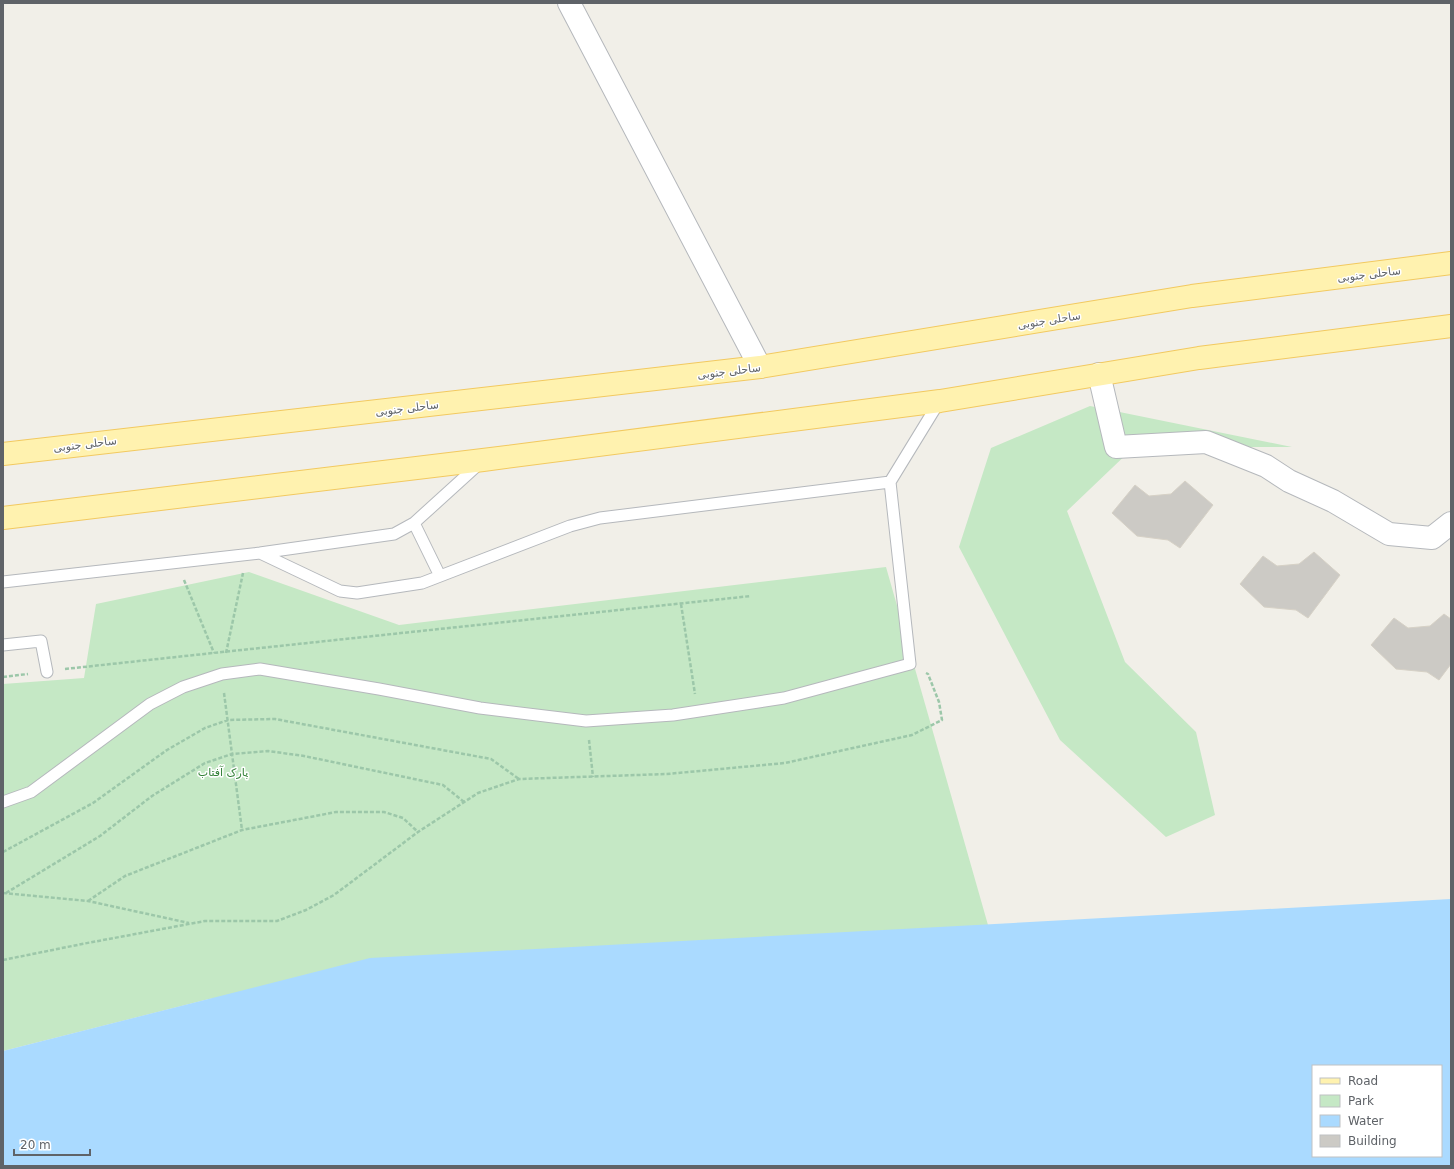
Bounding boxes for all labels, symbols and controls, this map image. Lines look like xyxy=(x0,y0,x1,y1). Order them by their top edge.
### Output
street label: ساحلی جنوبی xyxy=(1337,264,1401,285)
street label: ساحلی جنوبی xyxy=(1017,309,1082,332)
street label: ساحلی جنوبی xyxy=(697,361,761,382)
street label: ساحلی جنوبی xyxy=(375,398,439,419)
street label: ساحلی جنوبی xyxy=(53,434,117,455)
park label: پارک آفتاب xyxy=(198,765,248,779)
legend xyxy=(1312,1065,1442,1157)
text: Road xyxy=(1348,1074,1378,1088)
text: Park xyxy=(1348,1094,1374,1108)
text: Water xyxy=(1348,1114,1384,1128)
scale bar xyxy=(14,1131,90,1157)
text: Building xyxy=(1348,1134,1397,1148)
text: 20 m xyxy=(20,1138,51,1152)

